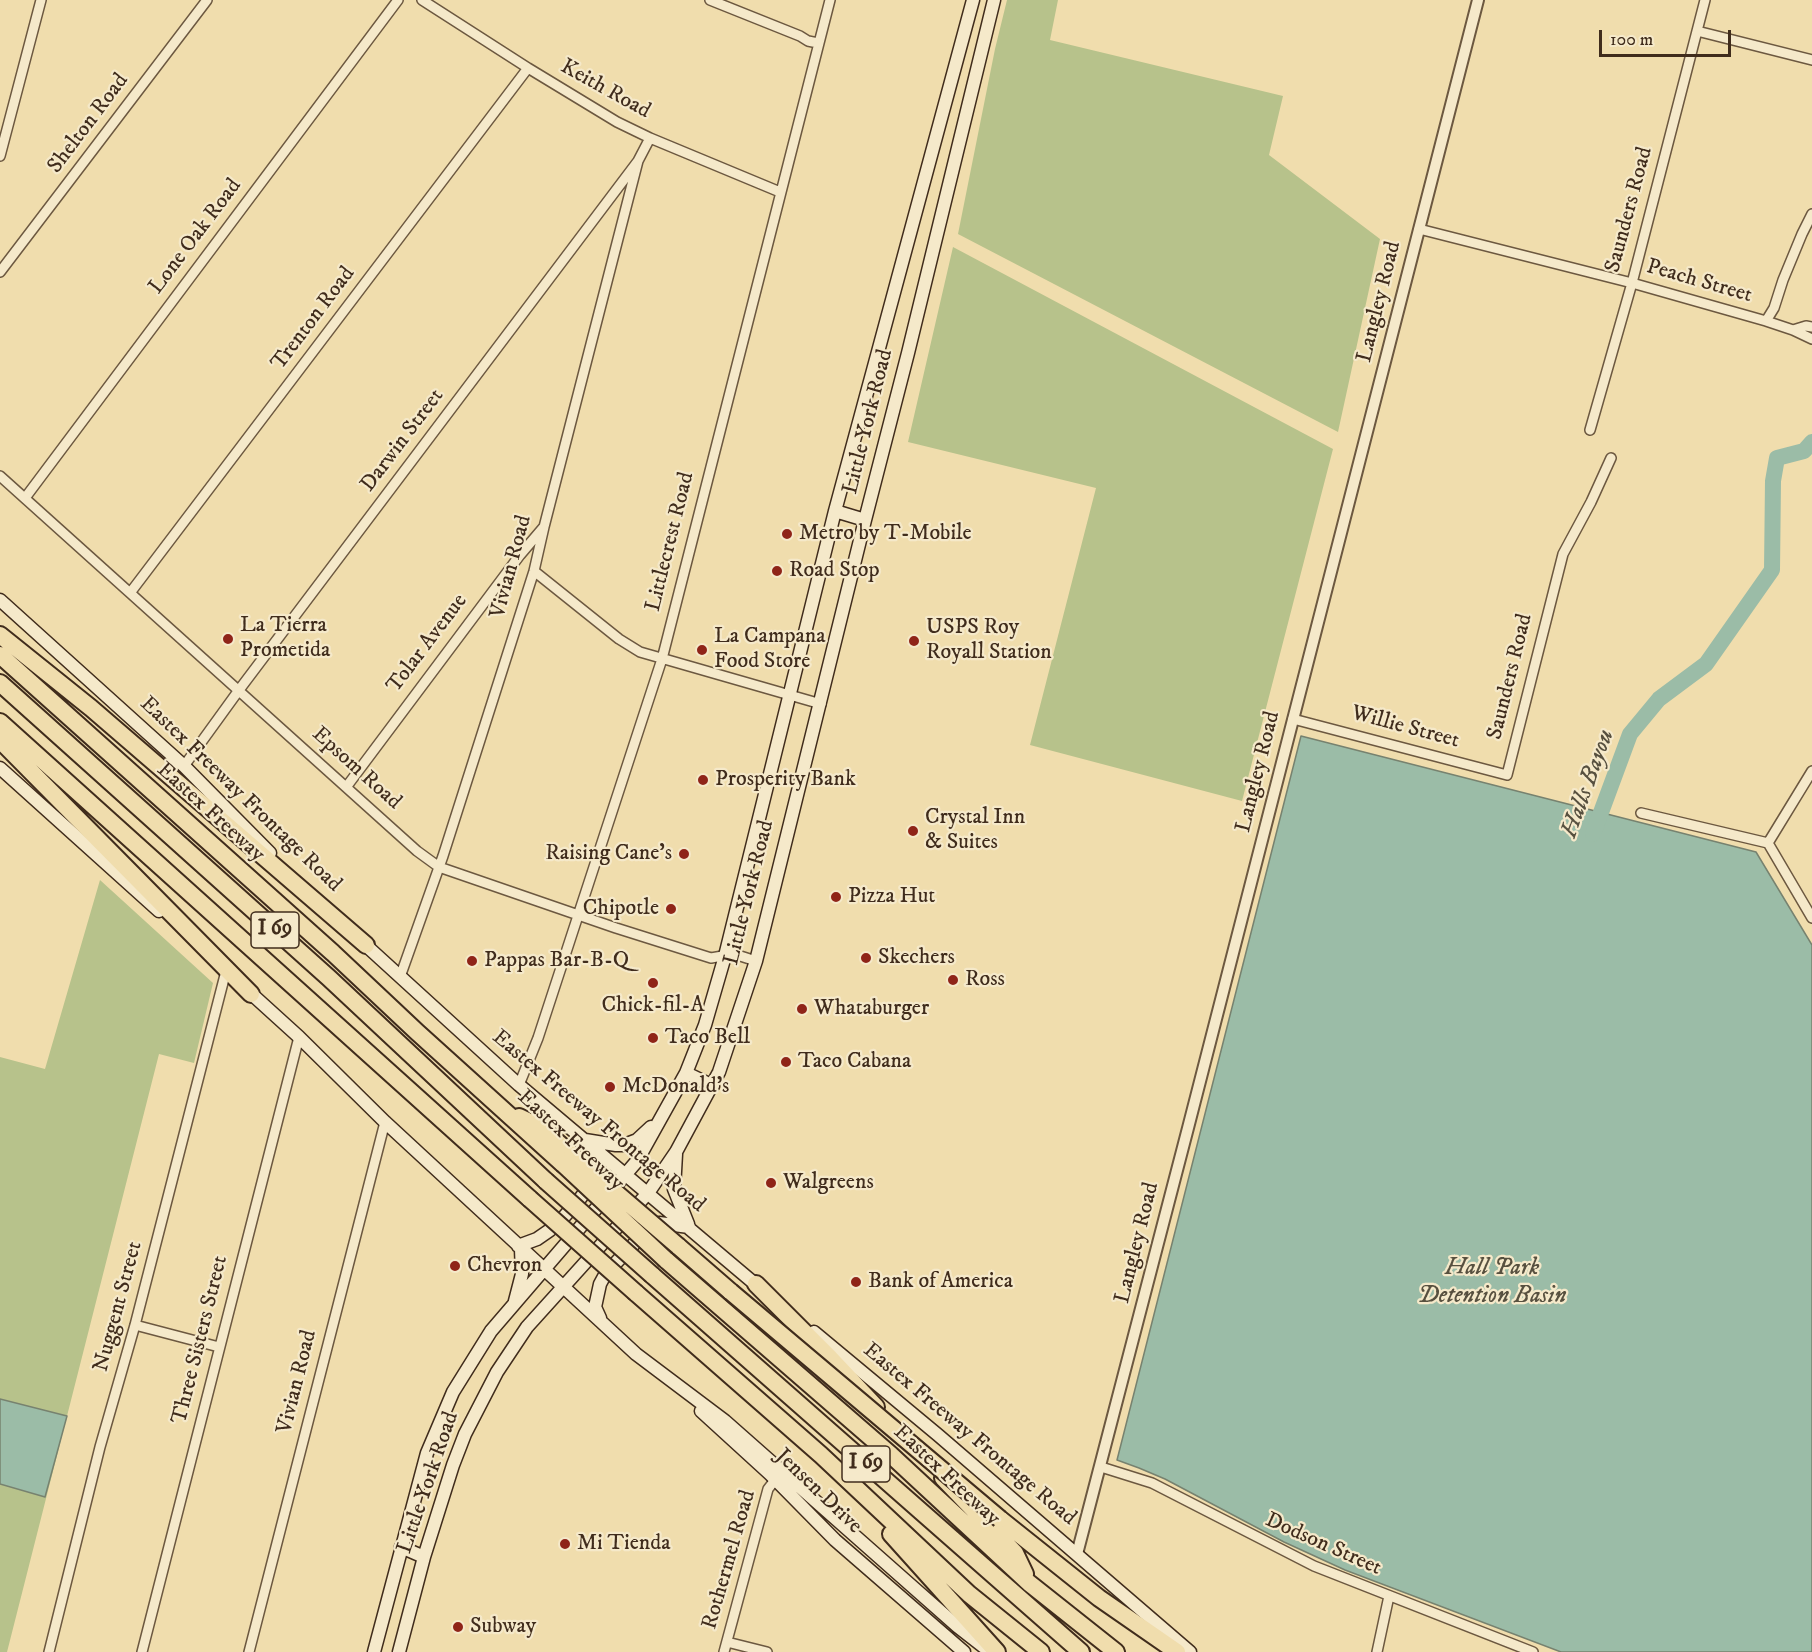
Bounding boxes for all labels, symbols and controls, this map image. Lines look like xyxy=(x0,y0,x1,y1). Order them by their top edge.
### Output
scale bar xyxy=(1602,18,1734,56)
text: 100 m xyxy=(1610,29,1653,51)
street label: Keith Road xyxy=(555,55,655,125)
street label: Shelton Road xyxy=(43,69,135,179)
street label: Saunders Road xyxy=(1601,144,1659,276)
street label: Lone Oak Road xyxy=(144,174,248,300)
street label: Langley Road xyxy=(1352,239,1408,365)
street label: Peach Street xyxy=(1643,254,1755,310)
street label: Trenton Road xyxy=(267,262,361,376)
street label: Little York Road xyxy=(838,347,900,497)
street label: Darwin Street xyxy=(356,384,450,498)
street label: Littlecrest Road xyxy=(641,470,701,614)
street label: Vivian Road xyxy=(486,512,538,622)
place label: Metro by T-Mobile xyxy=(799,521,972,547)
marker: Metro by T-Mobile xyxy=(780,527,794,541)
place label: Road Stop xyxy=(789,558,880,584)
marker: Road Stop xyxy=(770,564,784,578)
street label: Tolar Avenue xyxy=(382,589,474,699)
street label: Saunders Road xyxy=(1483,611,1539,743)
place label: La Tierra Prometida xyxy=(240,613,330,664)
place label: USPS Roy Royall Station xyxy=(926,615,1052,666)
place label: La Campana Food Store xyxy=(714,624,826,676)
marker: La Tierra Prometida xyxy=(221,632,235,646)
marker: USPS Roy Royall Station xyxy=(907,634,921,648)
marker: La Campana Food Store xyxy=(695,643,709,657)
street label: Eastex Freeway Frontage Road xyxy=(134,692,346,898)
street label: Willie Street xyxy=(1348,701,1462,755)
street label: Langley Road xyxy=(1231,709,1287,835)
street label: Epsom Road xyxy=(306,722,406,816)
water label: Halls Bayou xyxy=(1556,726,1622,842)
street label: Eastex Freeway xyxy=(150,758,270,868)
place label: Prosperity Bank xyxy=(715,767,856,793)
marker: Prosperity Bank xyxy=(696,773,710,787)
place label: Crystal Inn & Suites xyxy=(925,805,1025,856)
street label: Little York Road xyxy=(719,818,781,968)
marker: Crystal Inn & Suites xyxy=(906,824,920,838)
place label: Raising Cane's xyxy=(545,841,672,867)
marker: Raising Cane's xyxy=(677,847,691,861)
place label: Pizza Hut xyxy=(848,884,935,910)
marker: Pizza Hut xyxy=(829,890,843,904)
place label: Chipotle xyxy=(583,896,659,922)
marker: Chipotle xyxy=(664,902,678,916)
road number: I 69 xyxy=(251,912,299,948)
place label: Skechers xyxy=(878,945,955,971)
place label: Pappas Bar-B-Q xyxy=(484,948,629,974)
marker: Skechers xyxy=(859,951,873,965)
marker: Pappas Bar-B-Q xyxy=(465,954,479,968)
place label: Ross xyxy=(965,967,1005,993)
marker: Ross xyxy=(946,973,960,987)
marker: Chick-fil-A xyxy=(646,976,660,990)
place label: Chick-fil-A xyxy=(601,993,705,1019)
place label: Whataburger xyxy=(814,996,929,1022)
marker: Whataburger xyxy=(795,1002,809,1016)
street label: Eastex Freeway Frontage Road xyxy=(486,1025,710,1219)
place label: Taco Bell xyxy=(665,1025,750,1051)
marker: Taco Bell xyxy=(646,1031,660,1045)
place label: Taco Cabana xyxy=(798,1049,911,1075)
marker: Taco Cabana xyxy=(779,1055,793,1069)
place label: McDonald's xyxy=(622,1074,729,1100)
marker: McDonald's xyxy=(603,1080,617,1094)
street label: Eastex Freeway xyxy=(511,1085,629,1197)
place label: Walgreens xyxy=(783,1170,874,1196)
marker: Walgreens xyxy=(764,1176,778,1190)
street label: Langley Road xyxy=(1110,1180,1166,1306)
street label: Nuggent Street xyxy=(89,1239,149,1375)
street label: Three Sisters Street xyxy=(167,1253,235,1427)
place label: Chevron xyxy=(467,1253,542,1279)
water label: Hall Park Detention Basin xyxy=(1418,1255,1566,1311)
marker: Chevron xyxy=(448,1259,462,1273)
place label: Bank of America xyxy=(868,1269,1013,1295)
marker: Bank of America xyxy=(849,1275,863,1289)
street label: Vivian Road xyxy=(272,1327,324,1437)
street label: Eastex Freeway Frontage Road xyxy=(857,1338,1081,1532)
street label: Little York Road xyxy=(392,1409,466,1557)
street label: Eastex Freeway xyxy=(887,1420,1005,1532)
street label: Jensen Drive xyxy=(769,1444,867,1540)
road number: I 69 xyxy=(842,1446,890,1482)
street label: Rothermel Road xyxy=(698,1487,762,1633)
street label: Dodson Street xyxy=(1261,1508,1385,1582)
place label: Mi Tienda xyxy=(577,1531,671,1557)
marker: Mi Tienda xyxy=(558,1537,572,1551)
place label: Subway xyxy=(470,1614,536,1640)
marker: Subway xyxy=(451,1620,465,1634)

